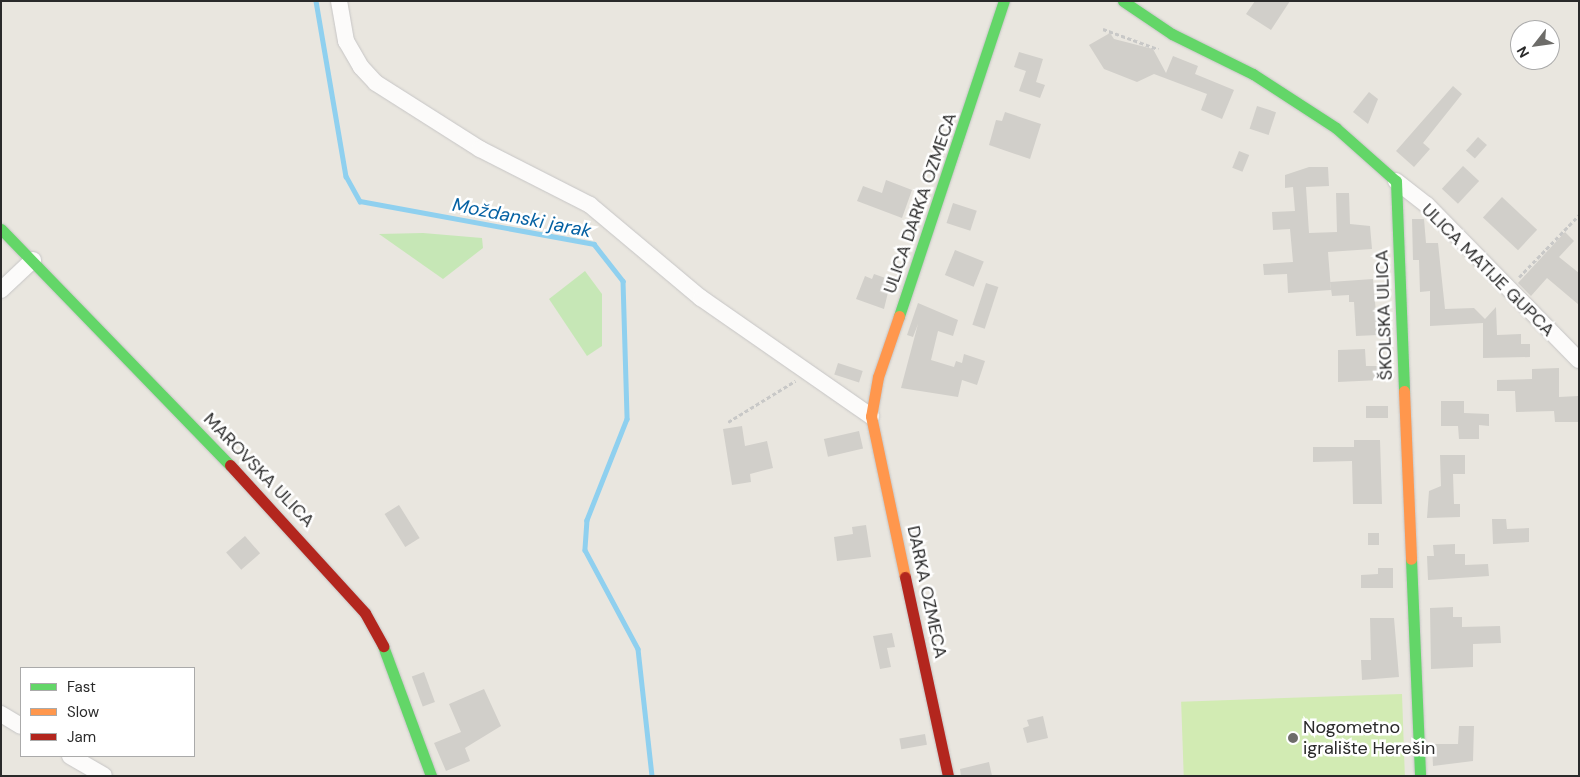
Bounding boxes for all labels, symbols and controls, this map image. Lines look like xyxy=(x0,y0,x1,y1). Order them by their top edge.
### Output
north arrow xyxy=(1510,20,1560,70)
text: N xyxy=(1513,43,1533,61)
street label: ULICA DARKA OZMECA xyxy=(879,110,961,296)
water label: Moždanski jarak xyxy=(451,193,593,243)
street label: ULICA MATIJE GUPCA xyxy=(1417,199,1559,341)
street label: ŠKOLSKA ULICA xyxy=(1371,249,1397,381)
street label: MAROVSKA ULICA xyxy=(199,408,319,532)
street label: DARKA OZMECA xyxy=(902,524,952,660)
legend xyxy=(20,667,195,757)
text: Fast xyxy=(67,677,96,697)
text: Slow xyxy=(67,702,99,722)
place label: Nogometno igralište Herešin xyxy=(1303,717,1435,760)
text: Jam xyxy=(67,727,96,747)
marker: Nogometno igralište Herešin xyxy=(1287,732,1299,744)

